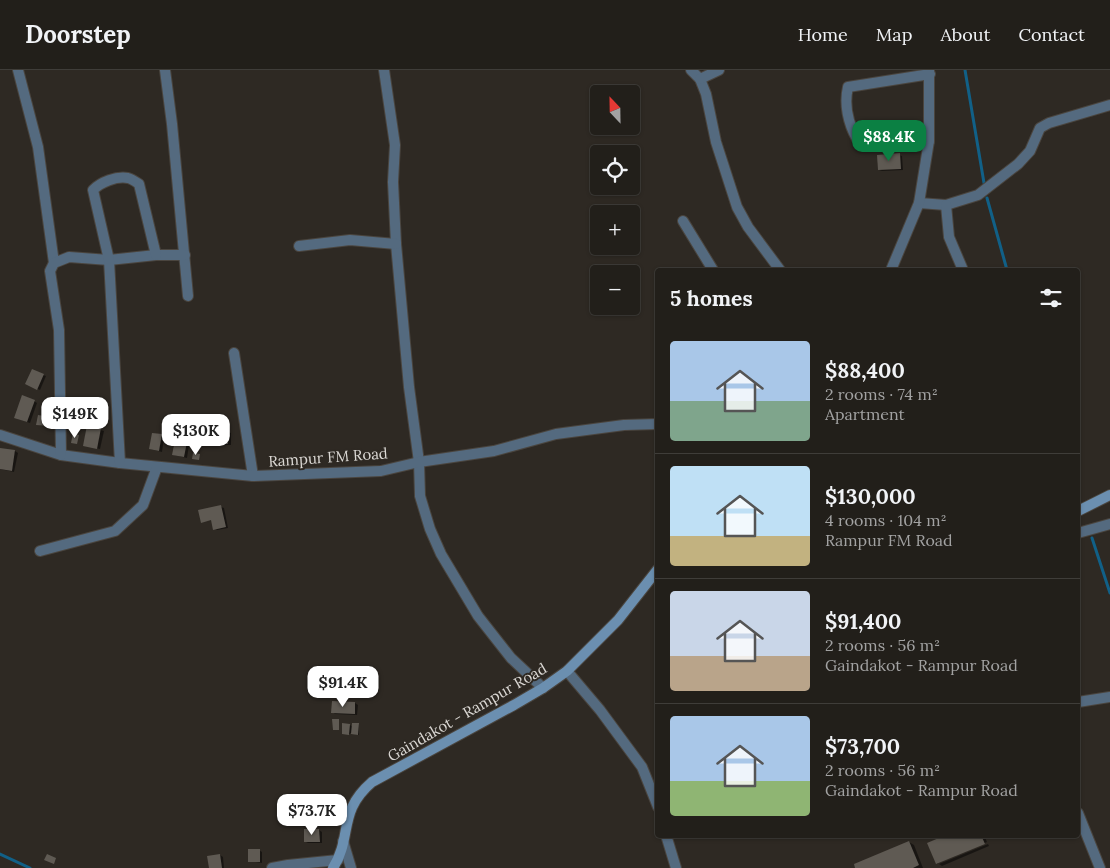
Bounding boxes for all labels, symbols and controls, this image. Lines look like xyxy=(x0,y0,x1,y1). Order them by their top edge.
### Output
text: Doorstep xyxy=(25,19,131,50)
text: Home xyxy=(798,23,848,46)
text: Map xyxy=(876,23,912,46)
text: About xyxy=(940,23,990,46)
text: Contact xyxy=(1018,23,1085,46)
north arrow xyxy=(590,85,640,135)
map controls xyxy=(590,85,640,315)
pin: $88.4K xyxy=(848,119,930,162)
text: $88.4K xyxy=(863,126,915,146)
button: locate xyxy=(590,145,640,195)
button: + xyxy=(590,205,640,255)
button: − xyxy=(590,265,640,315)
icon: filters xyxy=(1037,284,1065,312)
text: 5 homes xyxy=(670,285,753,312)
text: $88,400 xyxy=(825,357,905,384)
icon: home xyxy=(710,361,770,421)
text: 2 rooms · 74 m² xyxy=(825,384,938,404)
pin: $149K xyxy=(40,396,110,439)
text: $149K xyxy=(52,403,98,423)
text: Apartment xyxy=(825,404,905,424)
pin: $130K xyxy=(161,414,231,456)
text: $130K xyxy=(173,420,219,440)
street label: Rampur FM Road xyxy=(268,443,388,471)
text: $130,000 xyxy=(825,483,916,510)
icon: home xyxy=(710,486,770,546)
text: 4 rooms · 104 m² xyxy=(825,510,947,530)
text: Rampur FM Road xyxy=(825,530,953,550)
text: $91,400 xyxy=(825,608,901,635)
icon: home xyxy=(710,611,770,671)
text: 2 rooms · 56 m² xyxy=(825,635,940,655)
text: Gaindakot - Rampur Road xyxy=(825,655,1018,675)
street label: Gaindakot - Rampur Road xyxy=(384,659,550,765)
pin: $91.4K xyxy=(302,666,384,708)
text: $91.4K xyxy=(319,672,368,692)
text: $73,700 xyxy=(825,733,900,760)
icon: home xyxy=(710,736,770,796)
text: 2 rooms · 56 m² xyxy=(825,760,940,780)
text: Gaindakot - Rampur Road xyxy=(825,780,1018,800)
pin: $73.7K xyxy=(271,794,353,836)
text: $73.7K xyxy=(288,800,336,820)

